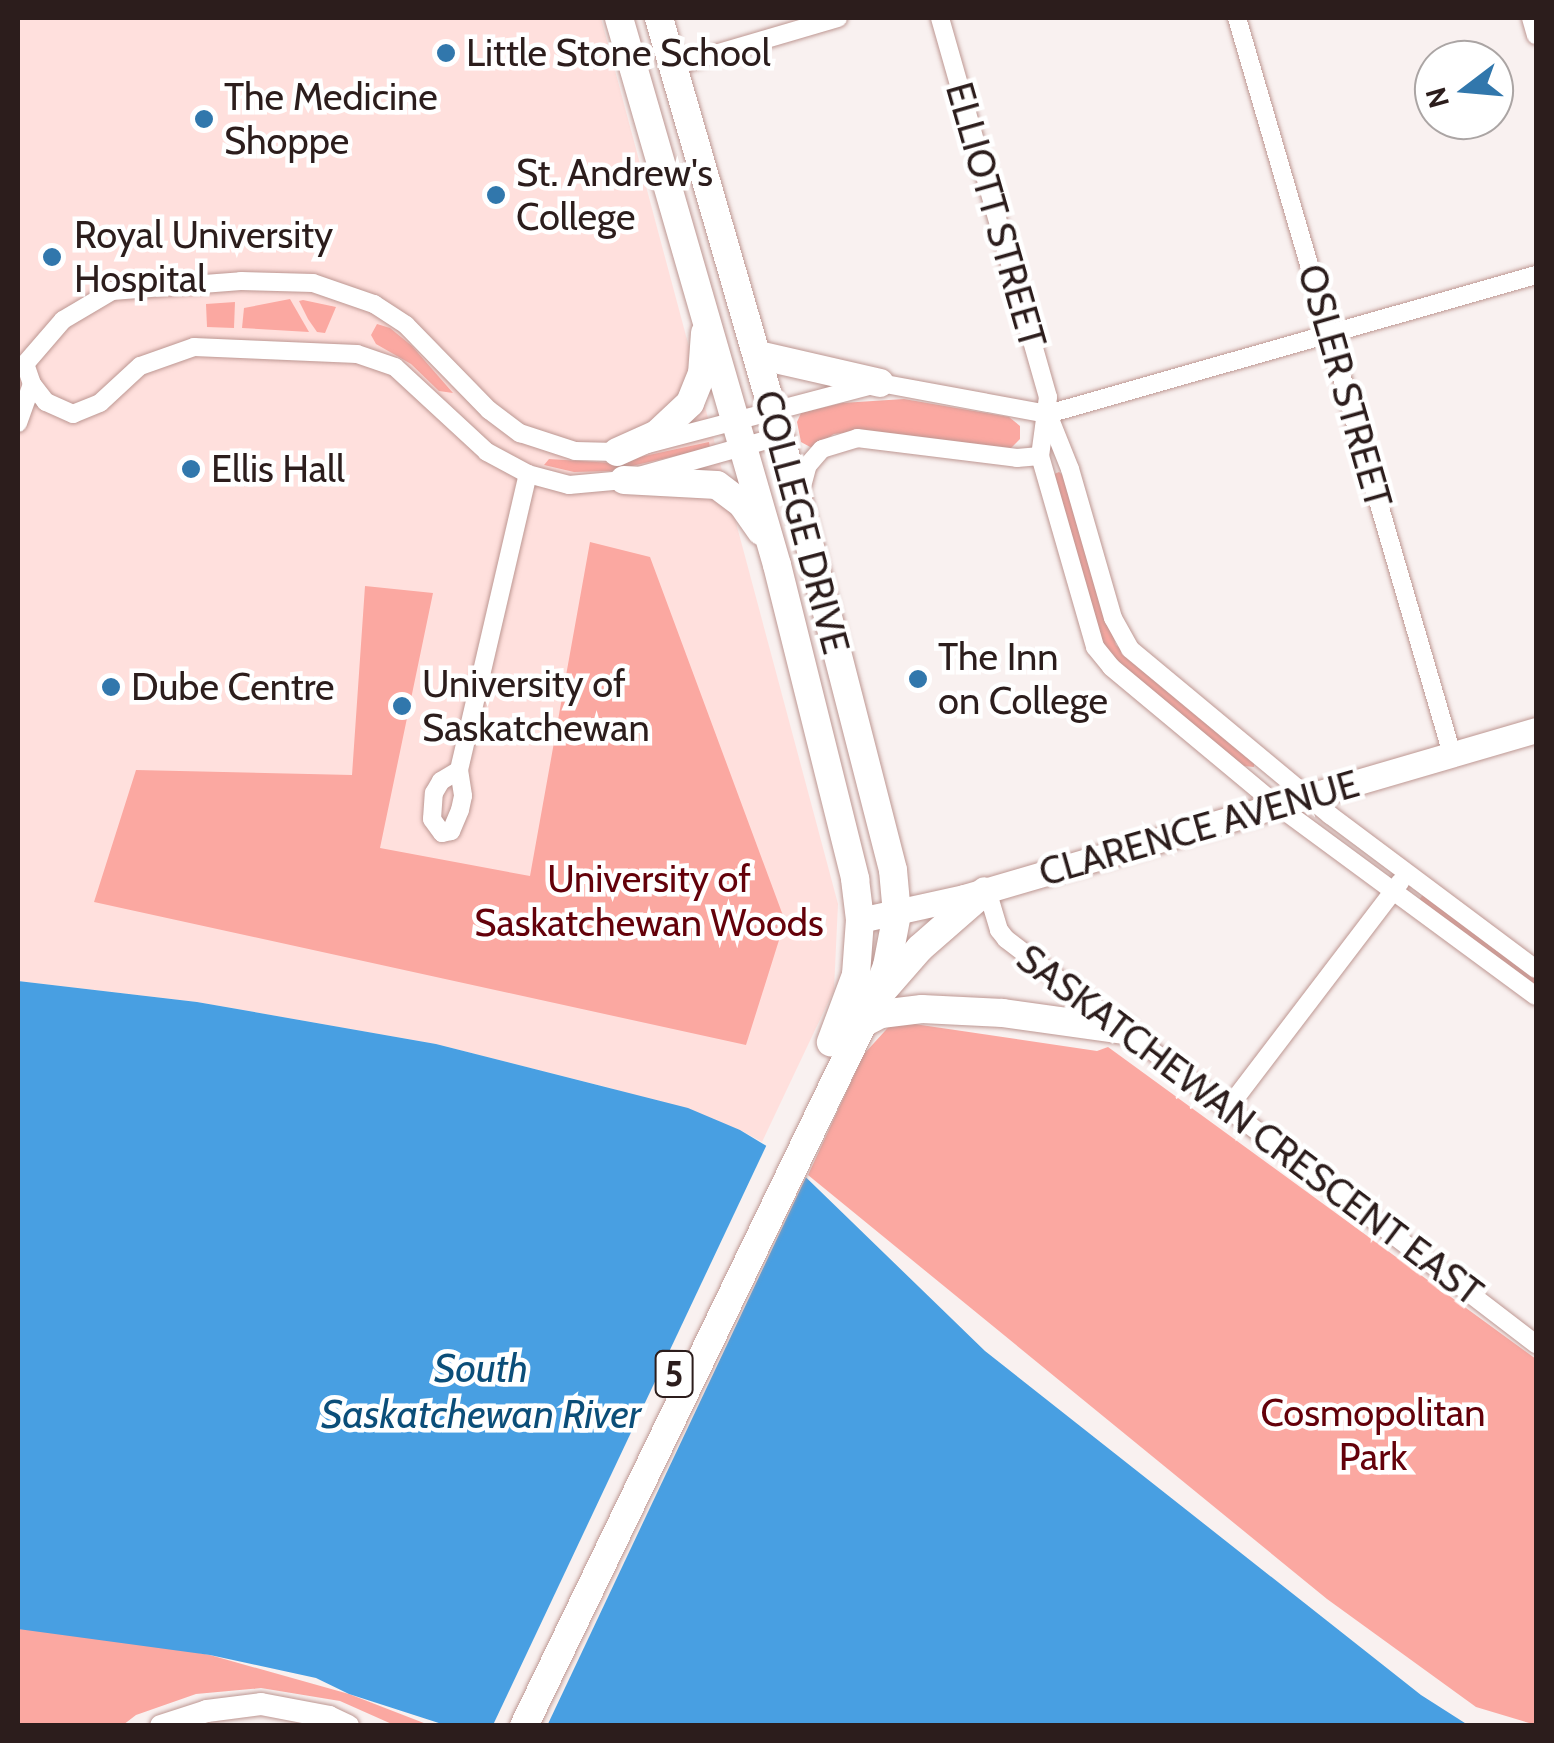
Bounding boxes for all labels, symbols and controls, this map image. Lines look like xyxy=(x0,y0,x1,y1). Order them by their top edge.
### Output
place label: Little Stone School xyxy=(466,30,771,76)
north arrow xyxy=(1414,40,1514,140)
marker: Little Stone School xyxy=(435,42,457,64)
place label: The Medicine Shoppe xyxy=(224,74,438,163)
street label: ELLIOTT STREET xyxy=(936,77,1056,353)
text: N xyxy=(1418,84,1456,112)
marker: The Medicine Shoppe xyxy=(193,108,215,130)
place label: St. Andrew's College xyxy=(516,150,713,240)
marker: St. Andrew's College xyxy=(485,184,507,206)
place label: Royal University Hospital xyxy=(74,212,333,302)
marker: Royal University Hospital xyxy=(39,244,65,270)
street label: OSLER STREET xyxy=(1289,259,1401,513)
street label: COLLEGE DRIVE xyxy=(745,385,859,659)
place label: Ellis Hall xyxy=(211,446,345,492)
marker: Ellis Hall xyxy=(180,458,202,480)
place label: The Inn on College xyxy=(938,634,1108,724)
place label: University of Saskatchewan xyxy=(422,661,650,751)
place label: Dube Centre xyxy=(131,664,334,710)
marker: The Inn on College xyxy=(907,668,929,690)
marker: Dube Centre xyxy=(100,676,122,698)
marker: University of Saskatchewan xyxy=(391,695,413,717)
street label: CLARENCE AVENUE xyxy=(1034,761,1364,895)
park label: University of Saskatchewan Woods xyxy=(474,856,824,946)
street label: SASKATCHEWAN CRESCENT EAST xyxy=(1008,935,1492,1315)
water label: South Saskatchewan River xyxy=(321,1344,641,1438)
road number: 5 xyxy=(654,1344,694,1404)
park label: Cosmopolitan Park xyxy=(1260,1390,1486,1480)

